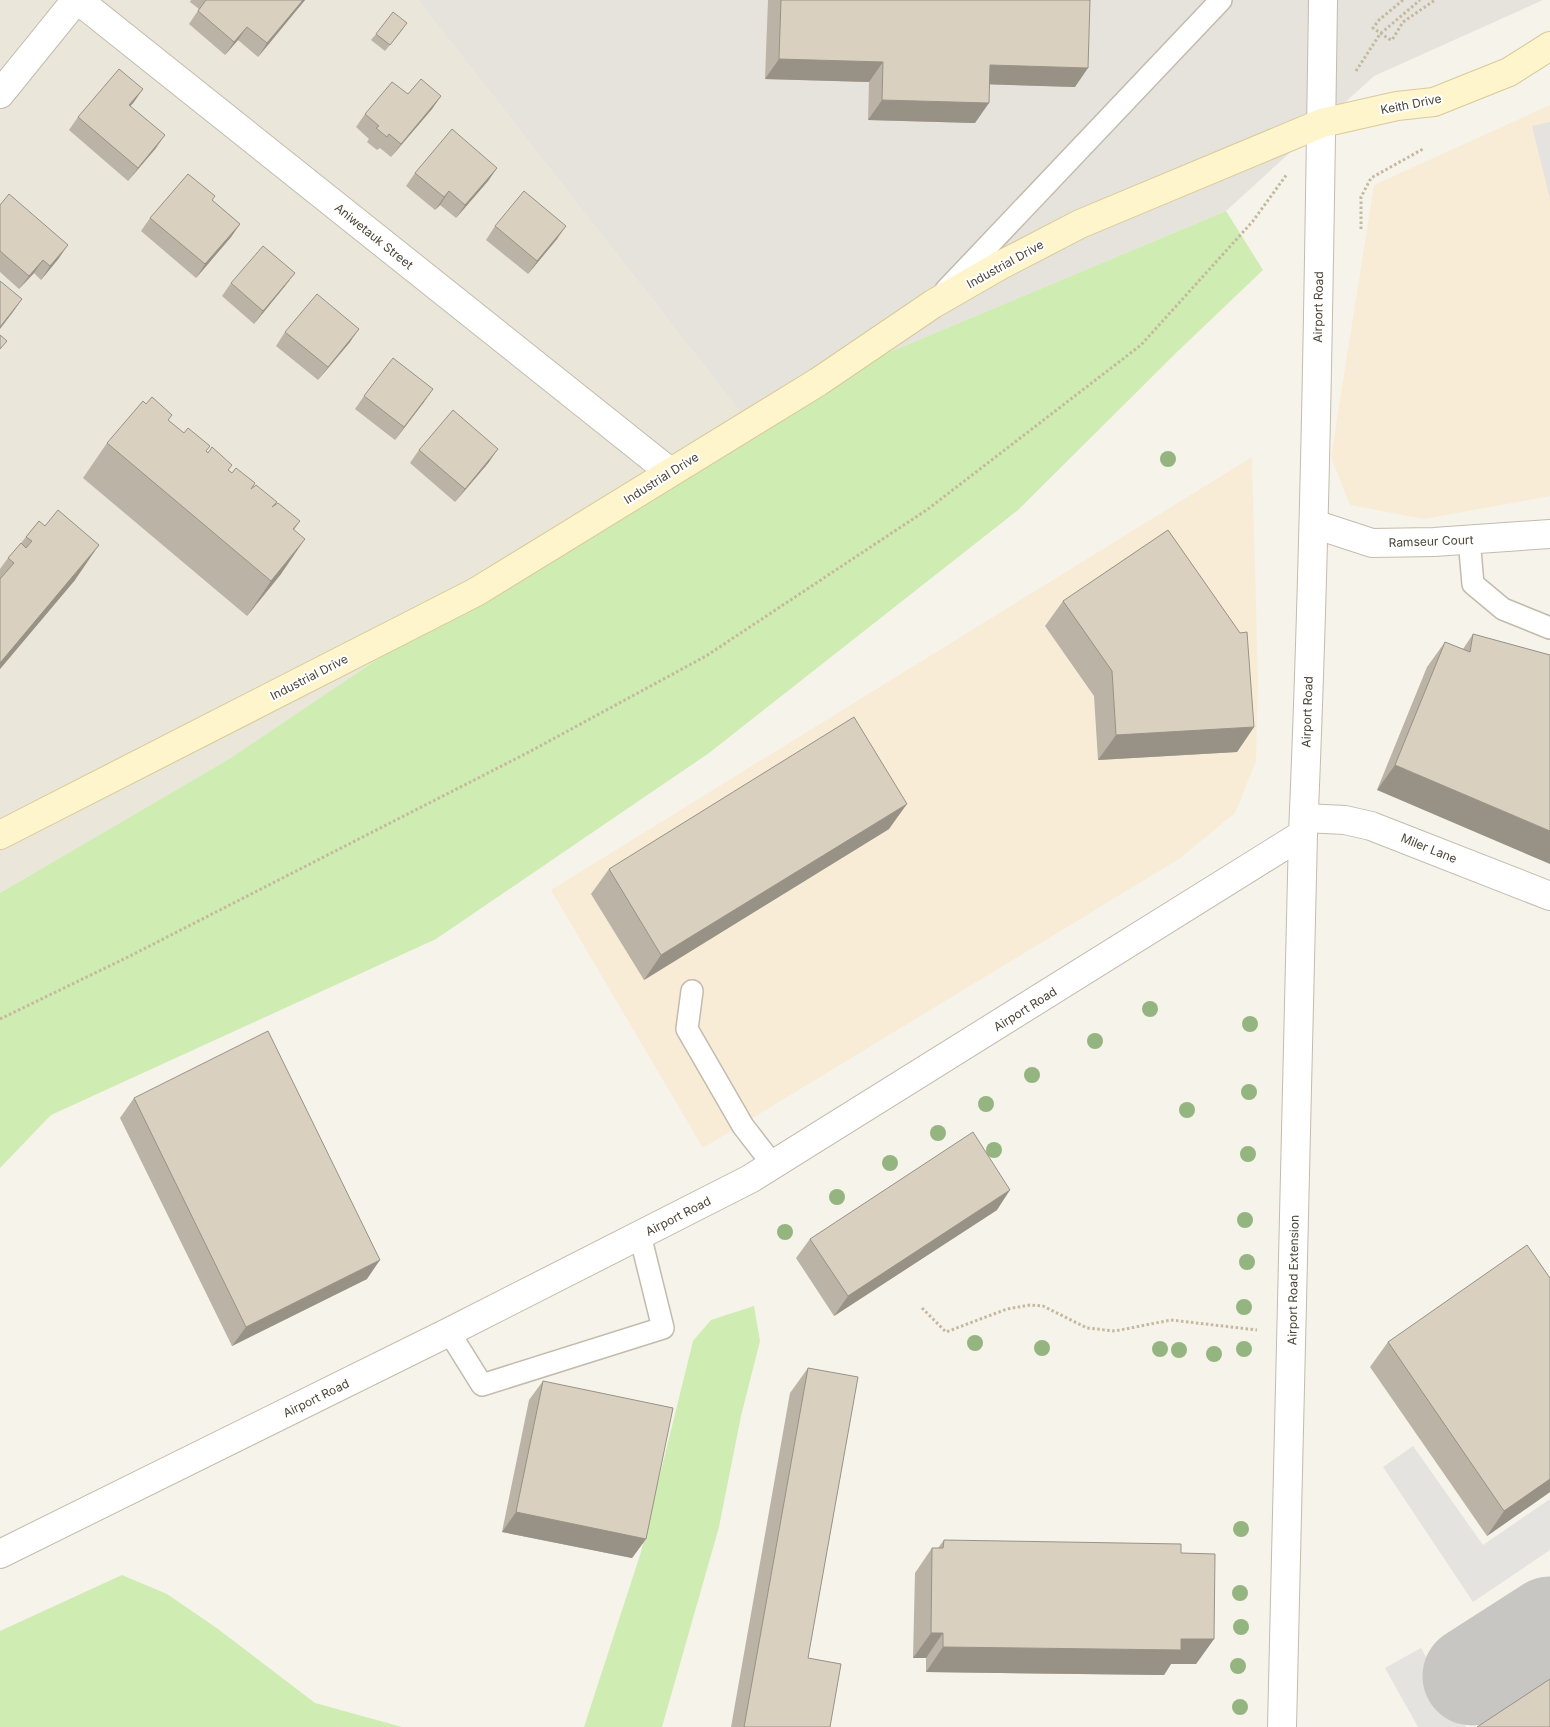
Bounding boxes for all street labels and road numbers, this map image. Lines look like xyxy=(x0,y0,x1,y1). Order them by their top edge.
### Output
street label: Keith Drive xyxy=(1379,91,1443,117)
street label: Aniwetauk Street xyxy=(332,200,416,272)
street label: Industrial Drive xyxy=(964,237,1046,291)
street label: Airport Road xyxy=(1310,271,1326,343)
street label: Industrial Drive xyxy=(621,449,701,507)
street label: Ramseur Court xyxy=(1388,532,1474,550)
street label: Industrial Drive xyxy=(268,651,350,703)
street label: Airport Road xyxy=(1298,676,1316,748)
street label: Miler Lane xyxy=(1399,830,1459,866)
street label: Airport Road xyxy=(991,984,1059,1034)
street label: Airport Road xyxy=(643,1193,713,1239)
street label: Airport Road Extension xyxy=(1284,1215,1302,1345)
street label: Airport Road xyxy=(281,1376,351,1420)

